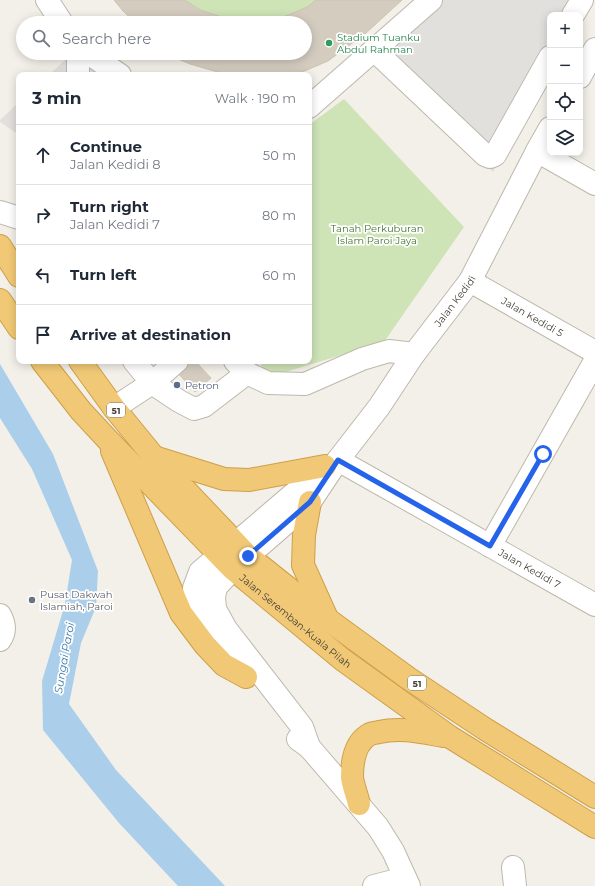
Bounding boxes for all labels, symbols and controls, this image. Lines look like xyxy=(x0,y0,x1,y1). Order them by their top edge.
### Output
map controls xyxy=(547,12,583,156)
button: + xyxy=(547,12,583,48)
search box xyxy=(16,16,312,60)
icon: search xyxy=(30,27,52,49)
text: Search here xyxy=(62,29,151,48)
place label: Stadium Tuanku Abdul Rahman xyxy=(337,31,420,56)
marker: Stadium Tuanku Abdul Rahman xyxy=(324,38,334,48)
button: − xyxy=(547,48,583,84)
button: locate xyxy=(547,84,583,120)
text: 3 min xyxy=(32,88,82,108)
text: Walk · 190 m xyxy=(215,90,296,106)
button: layers xyxy=(547,120,583,156)
text: Continue xyxy=(70,137,142,156)
icon: ahead xyxy=(32,144,54,166)
text: 50 m xyxy=(263,147,296,163)
text: Jalan Kedidi 8 xyxy=(70,156,161,172)
text: Turn right xyxy=(70,197,149,216)
icon: right xyxy=(32,204,54,226)
text: 80 m xyxy=(262,207,296,223)
text: Jalan Kedidi 7 xyxy=(70,216,160,232)
park label: Tanah Perkuburan Islam Paroi Jaya xyxy=(331,222,423,247)
icon: left xyxy=(32,264,54,286)
text: Turn left xyxy=(70,265,137,284)
text: 60 m xyxy=(262,267,296,283)
street label: Jalan Kedidi xyxy=(430,273,478,330)
street label: Jalan Kedidi 5 xyxy=(498,293,566,339)
icon: arrive xyxy=(32,324,54,346)
text: Arrive at destination xyxy=(70,325,231,344)
place label: Petron xyxy=(185,379,219,392)
marker: Petron xyxy=(172,380,182,390)
road number: 51 xyxy=(107,403,125,417)
route start xyxy=(534,445,552,463)
street label: Jalan Kedidi 7 xyxy=(495,545,563,591)
route end xyxy=(239,547,257,565)
street label: Jalan Seremban-Kuala Pilah xyxy=(236,570,354,671)
place label: Pusat Dakwah Islamiah, Paroi xyxy=(40,588,113,613)
marker: Pusat Dakwah Islamiah, Paroi xyxy=(27,595,37,605)
water label: Sungai Paroi xyxy=(51,621,77,695)
road number: 51 xyxy=(408,676,426,690)

